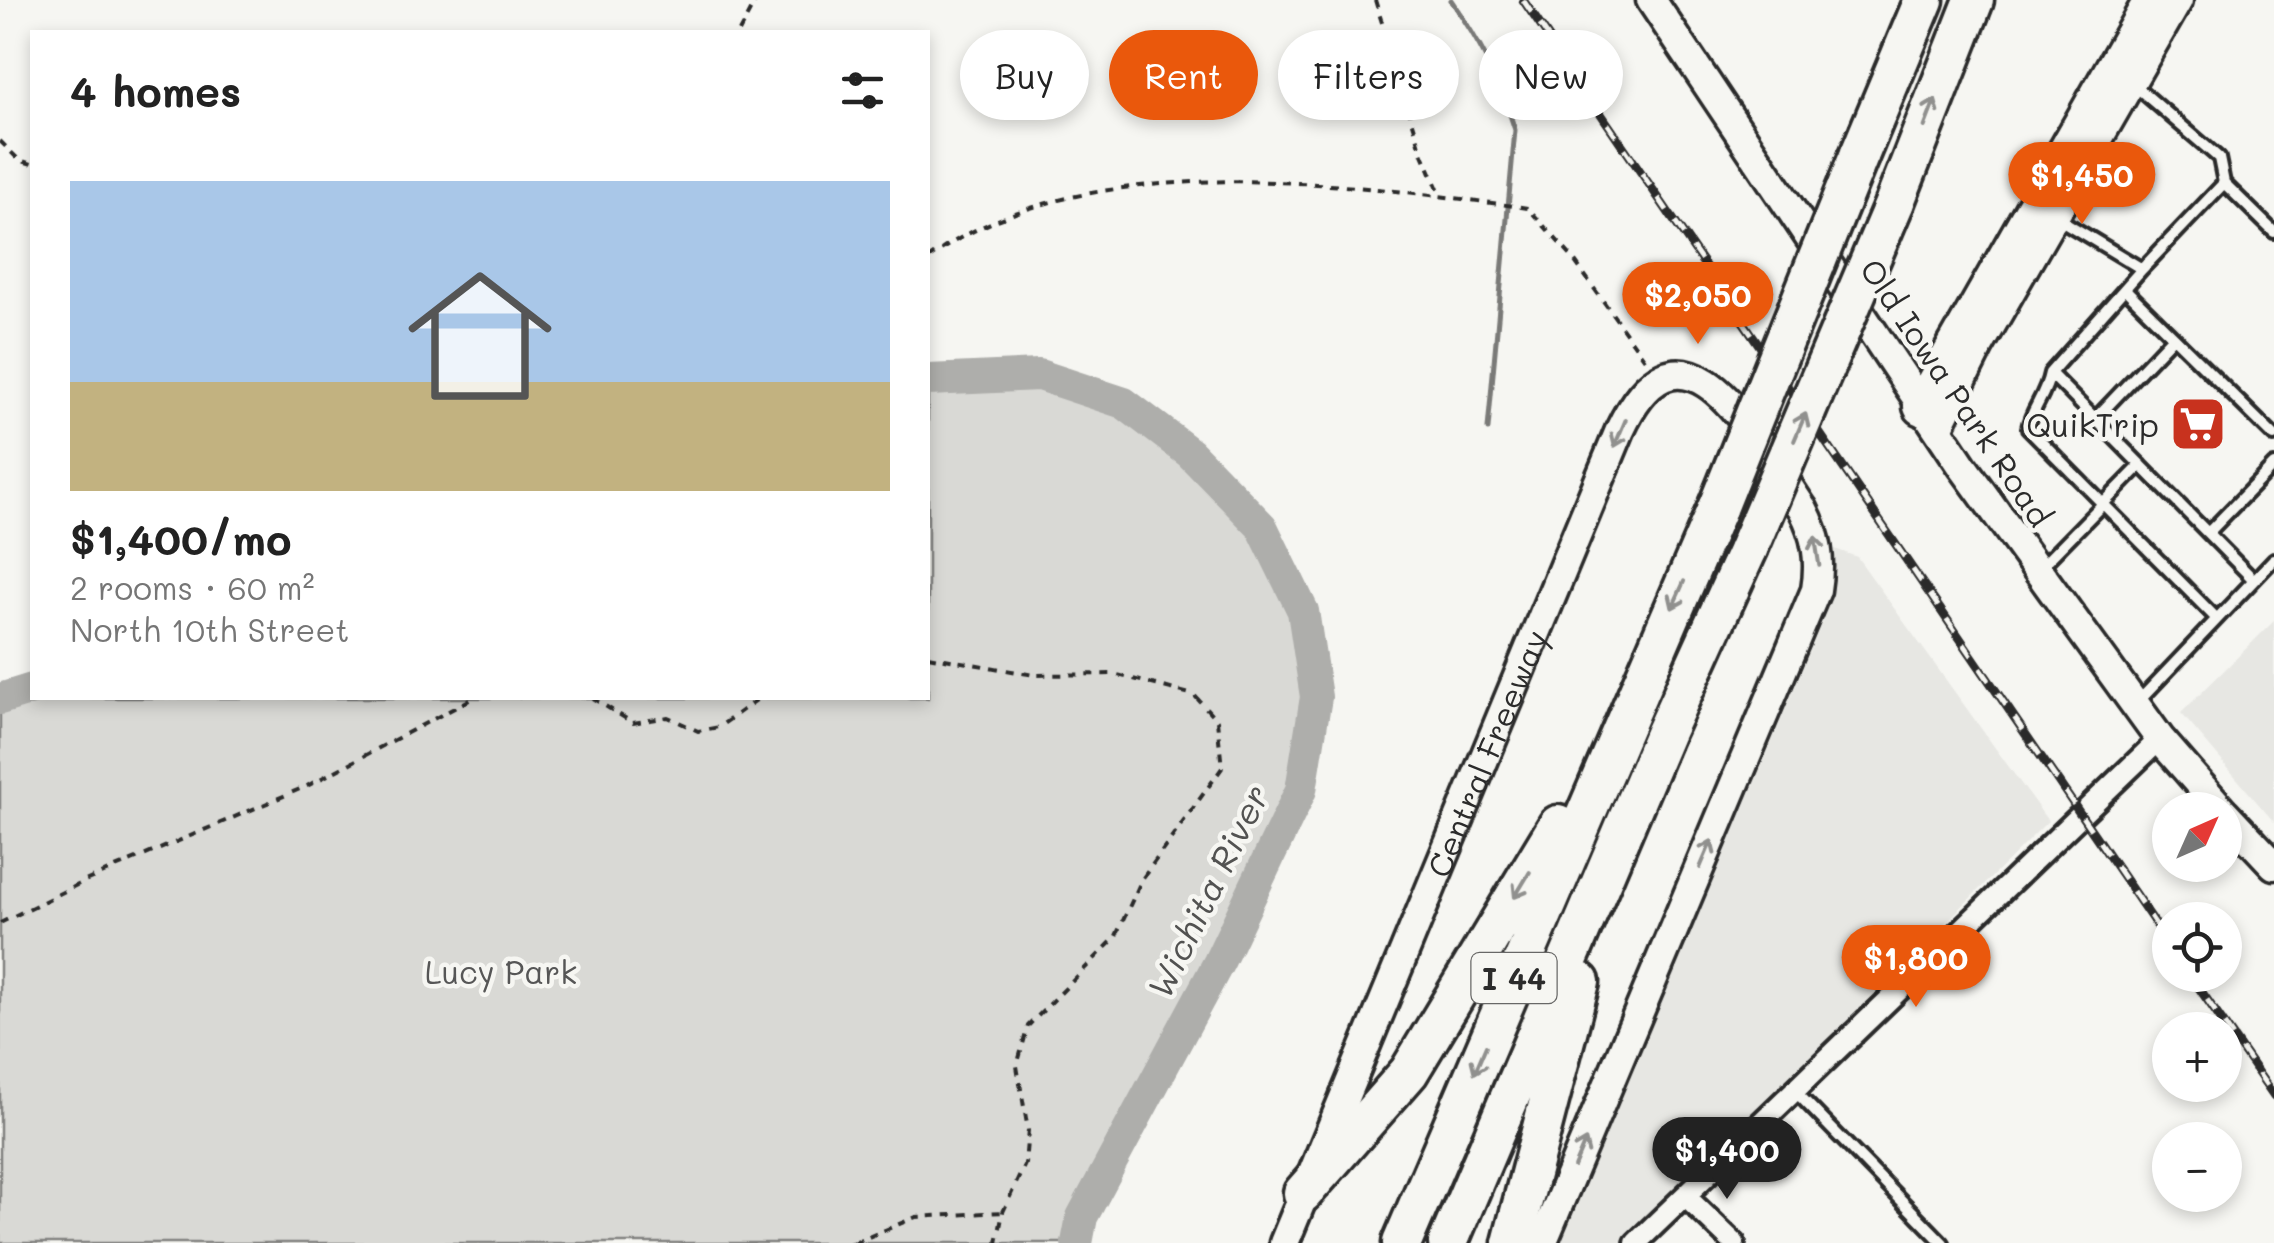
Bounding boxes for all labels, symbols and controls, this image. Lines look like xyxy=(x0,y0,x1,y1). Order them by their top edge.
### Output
chip: Buy xyxy=(960,30,1089,120)
chip: Rent xyxy=(1109,30,1258,120)
chip: Filters xyxy=(1278,30,1459,120)
chip: New xyxy=(1479,30,1623,120)
text: 4 homes xyxy=(70,63,241,118)
icon: filters xyxy=(835,63,890,118)
one-way arrow xyxy=(1922,99,1940,129)
pin: $1,450 xyxy=(2001,142,2163,227)
text: $1,450 xyxy=(2030,153,2134,195)
icon: home xyxy=(390,246,570,426)
street label: Old Iowa Park Road xyxy=(1852,250,2062,534)
pin: $2,050 xyxy=(1617,262,1779,347)
text: $2,050 xyxy=(1644,273,1752,315)
supermarket icon: QuikTrip xyxy=(2168,394,2228,454)
place label: QuikTrip xyxy=(2026,403,2159,445)
one-way arrow xyxy=(1792,413,1810,443)
one-way arrow xyxy=(1610,417,1628,447)
text: $1,400/mo xyxy=(70,511,291,566)
one-way arrow xyxy=(1807,535,1825,568)
text: 2 rooms · 60 m² xyxy=(70,566,314,608)
one-way arrow xyxy=(1668,579,1686,610)
text: North 10th Street xyxy=(70,608,349,650)
street label: Central Freeway xyxy=(1417,623,1557,883)
water label: Wichita River xyxy=(1136,777,1278,1005)
north arrow xyxy=(2152,792,2242,882)
map controls xyxy=(2152,792,2242,1212)
one-way arrow xyxy=(1699,839,1717,869)
one-way arrow xyxy=(1512,870,1532,899)
button: locate xyxy=(2152,902,2242,992)
pin: $1,800 xyxy=(1835,925,1997,1010)
text: $1,800 xyxy=(1864,936,1968,978)
park label: Lucy Park xyxy=(425,950,577,993)
road number: I 44 xyxy=(1472,953,1556,1003)
button: + xyxy=(2152,1012,2242,1102)
one-way arrow xyxy=(1469,1044,1487,1075)
pin: $1,400 xyxy=(1646,1117,1808,1202)
button: − xyxy=(2152,1122,2242,1212)
text: $1,400 xyxy=(1674,1128,1780,1170)
one-way arrow xyxy=(1572,1138,1590,1169)

